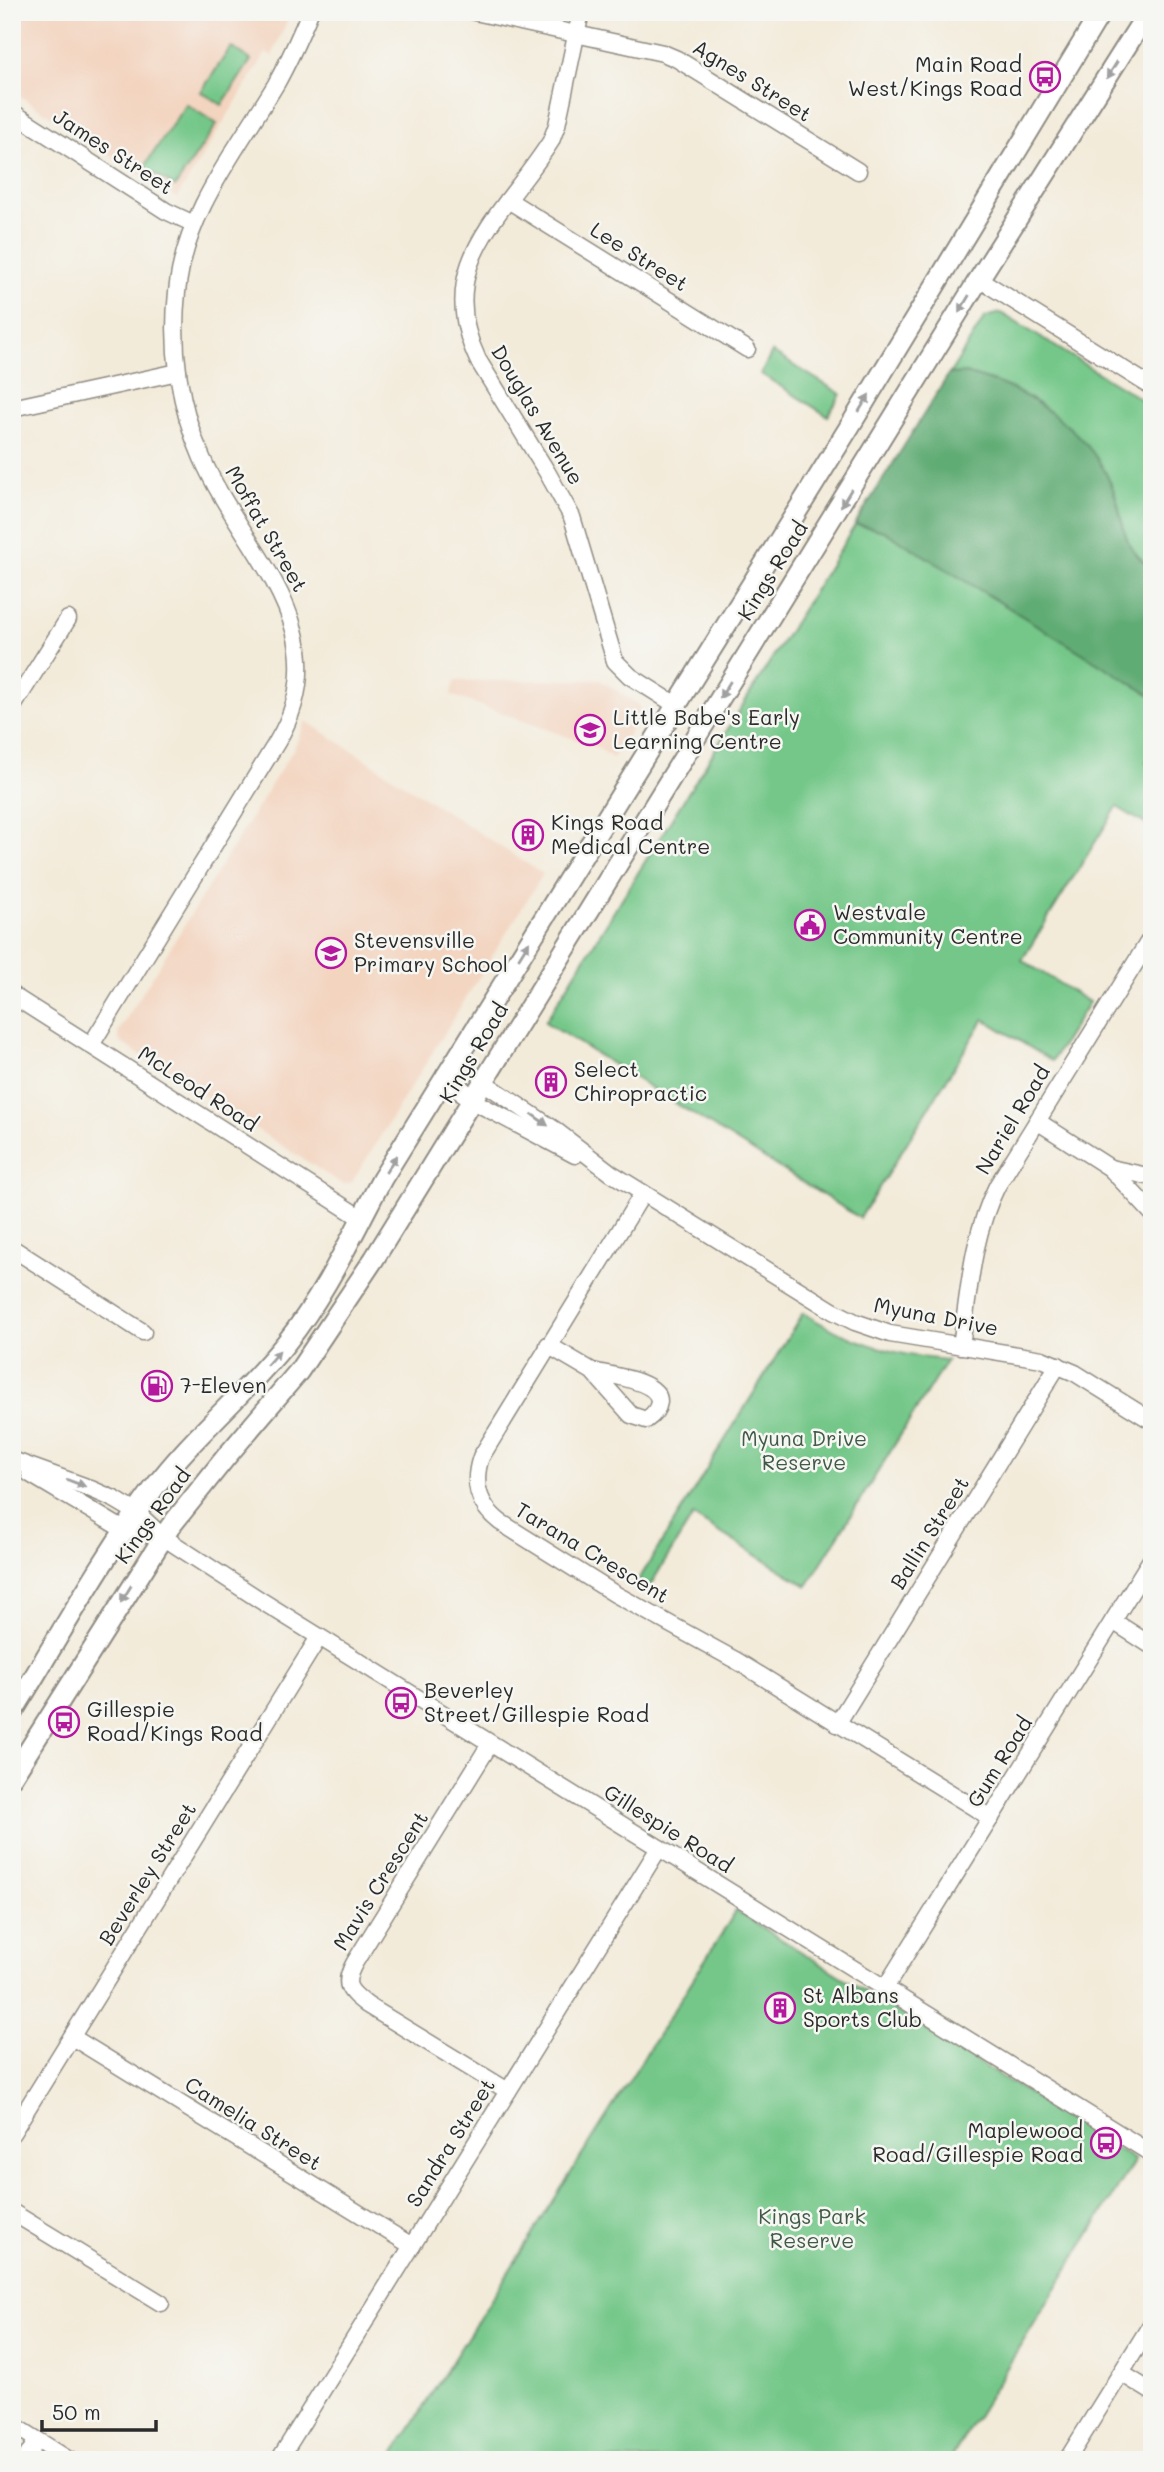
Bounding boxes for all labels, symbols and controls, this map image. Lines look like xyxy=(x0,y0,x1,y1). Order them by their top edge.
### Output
street label: Agnes Street xyxy=(688,32,817,127)
place label: Main Road West/Kings Road xyxy=(848,50,1022,101)
bus stop icon: Main Road West/Kings Road xyxy=(1028,60,1062,94)
one-way arrow xyxy=(1105,60,1118,80)
street label: James Street xyxy=(49,102,179,200)
street label: Lee Street xyxy=(586,215,694,296)
one-way arrow xyxy=(958,294,971,313)
street label: Douglas Avenue xyxy=(486,339,591,489)
one-way arrow xyxy=(858,393,870,412)
street label: Moffat Street xyxy=(220,460,314,596)
one-way arrow xyxy=(839,488,852,507)
street label: Kings Road xyxy=(731,515,813,625)
one-way arrow xyxy=(718,681,731,700)
place label: Little Babe's Early Learning Centre xyxy=(613,703,800,754)
school or university icon: Little Babe's Early Learning Centre xyxy=(573,713,607,747)
place label: Kings Road Medical Centre xyxy=(551,808,710,859)
building icon: Kings Road Medical Centre xyxy=(511,818,545,852)
place label: Westvale Community Centre xyxy=(833,898,1023,949)
public building icon: Westvale Community Centre xyxy=(793,908,827,942)
place label: Stevensville Primary School xyxy=(354,926,508,977)
school or university icon: Stevensville Primary School xyxy=(314,936,348,970)
one-way arrow xyxy=(518,940,531,959)
street label: Kings Road xyxy=(432,997,513,1107)
street label: McLeod Road xyxy=(134,1039,264,1137)
place label: Select Chiropractic xyxy=(574,1055,707,1106)
street label: Nariel Road xyxy=(969,1060,1055,1179)
building icon: Select Chiropractic xyxy=(534,1065,568,1099)
one-way arrow xyxy=(530,1113,550,1126)
one-way arrow xyxy=(385,1154,398,1174)
street label: Myuna Drive xyxy=(872,1290,1001,1341)
one-way arrow xyxy=(265,1349,280,1366)
fuel station icon: 7-Eleven xyxy=(140,1369,174,1403)
place label: 7-Eleven xyxy=(180,1371,267,1398)
park label: Myuna Drive Reserve xyxy=(741,1424,867,1475)
street label: Kings Road xyxy=(108,1462,196,1568)
street label: Ballin Street xyxy=(883,1471,974,1594)
one-way arrow xyxy=(65,1477,86,1488)
street label: Tarana Crescent xyxy=(511,1495,675,1608)
one-way arrow xyxy=(120,1585,133,1604)
place label: Beverley Street/Gillespie Road xyxy=(424,1676,649,1727)
bus stop icon: Beverley Street/Gillespie Road xyxy=(384,1686,418,1720)
place label: Gillespie Road/Kings Road xyxy=(87,1695,263,1746)
bus stop icon: Gillespie Road/Kings Road xyxy=(47,1705,81,1739)
street label: Gum Road xyxy=(960,1710,1037,1812)
street label: Gillespie Road xyxy=(599,1777,738,1878)
street label: Beverley Street xyxy=(92,1797,201,1950)
street label: Mavis Crescent xyxy=(326,1806,433,1955)
place label: St Albans Sports Club xyxy=(803,1981,922,2032)
building icon: St Albans Sports Club xyxy=(763,1991,797,2025)
street label: Camelia Street xyxy=(180,2070,327,2176)
street label: Sandra Street xyxy=(399,2073,500,2212)
place label: Maplewood Road/Gillespie Road xyxy=(873,2116,1083,2167)
bus stop icon: Maplewood Road/Gillespie Road xyxy=(1089,2126,1123,2160)
park label: Kings Park Reserve xyxy=(758,2202,866,2253)
scale bar xyxy=(42,2388,156,2432)
text: 50 m xyxy=(52,2398,101,2425)

